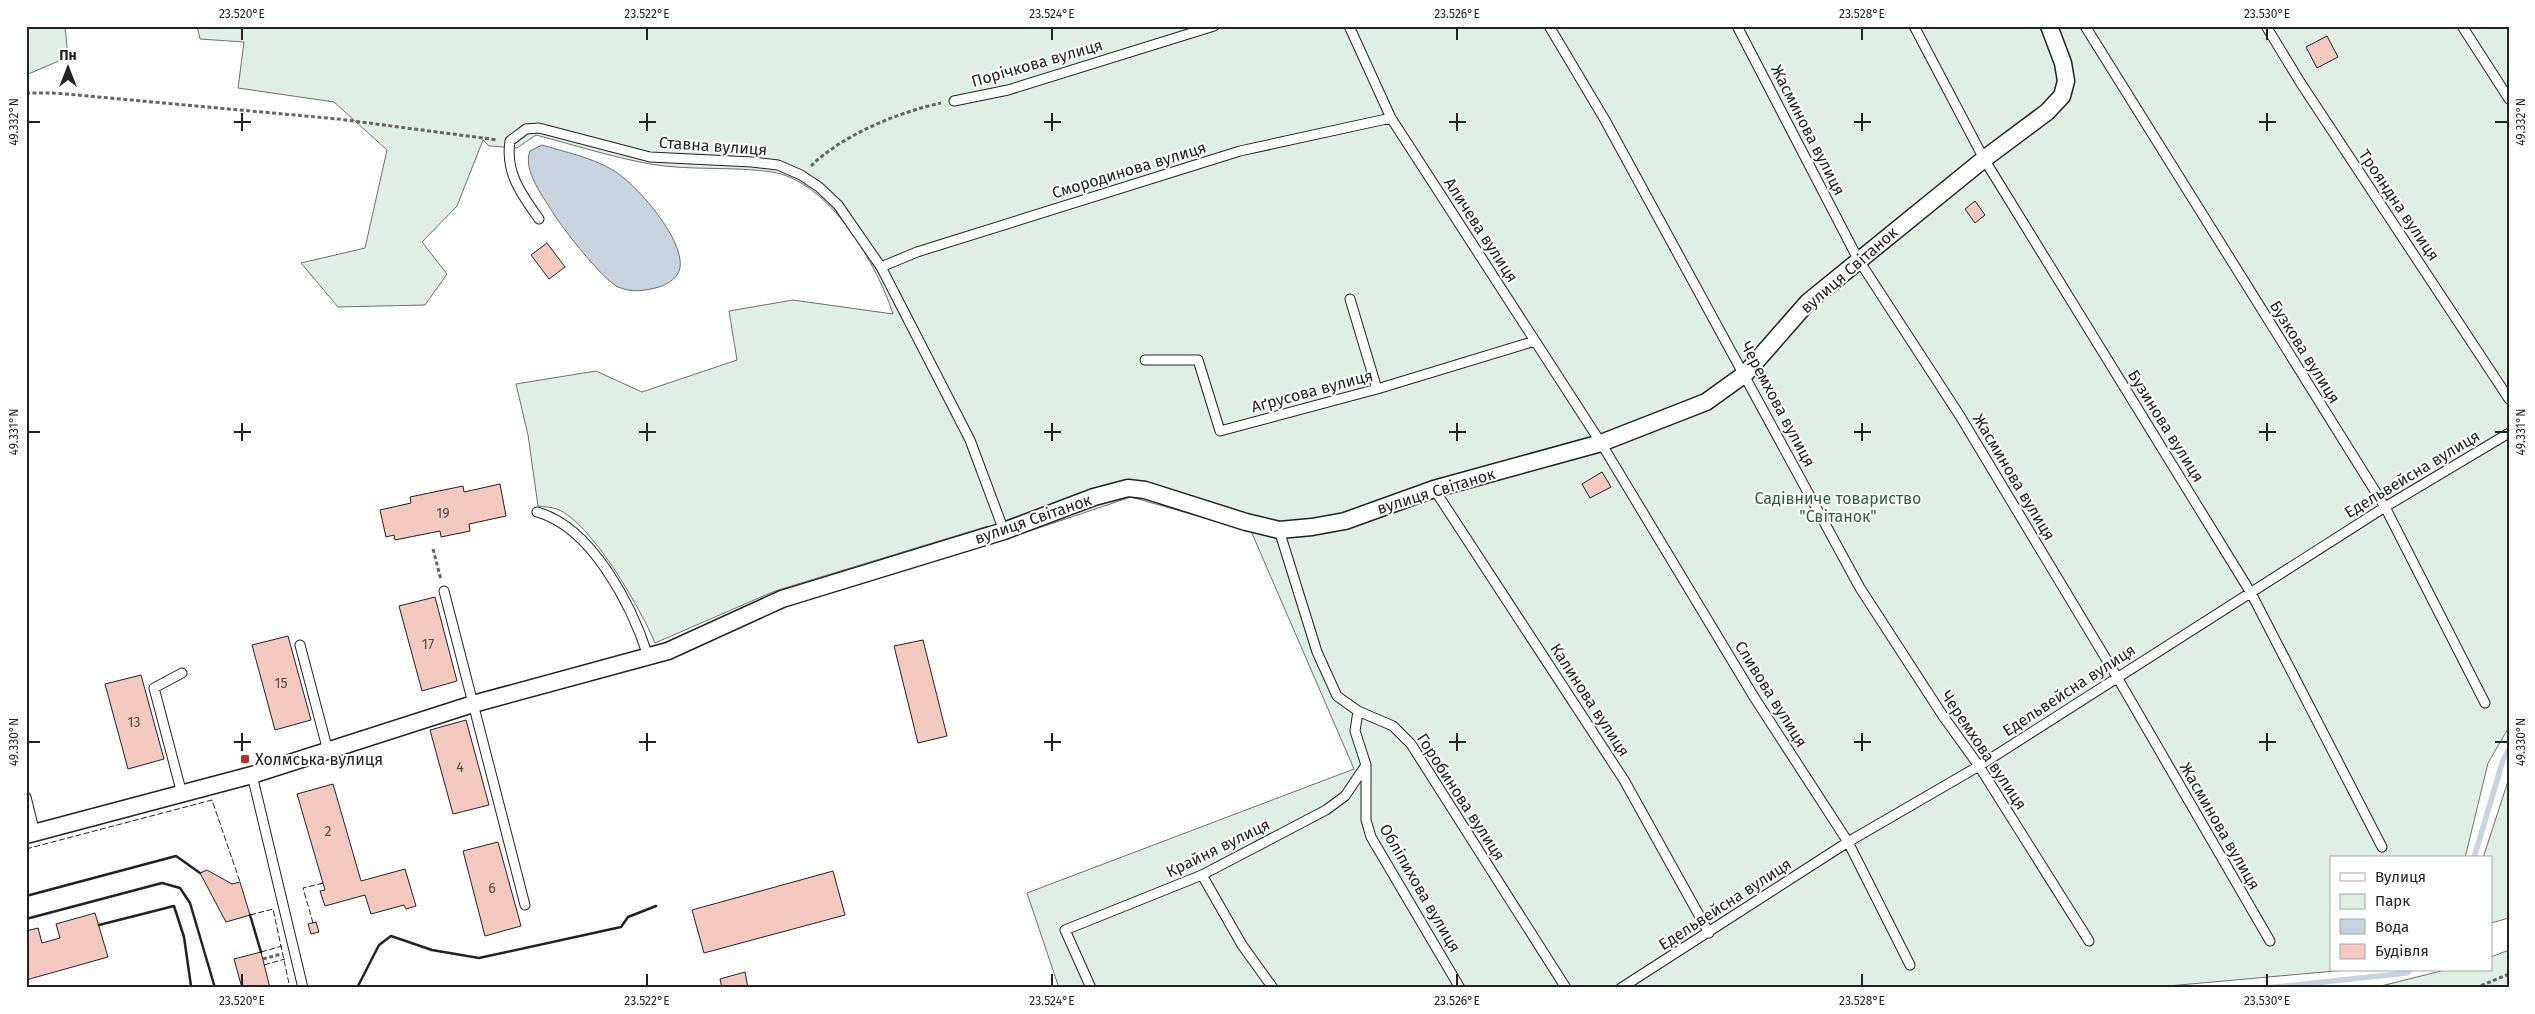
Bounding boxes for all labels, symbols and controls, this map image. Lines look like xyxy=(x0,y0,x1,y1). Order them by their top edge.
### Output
text: 23.520°E xyxy=(219,7,265,21)
text: 23.522°E xyxy=(624,7,670,21)
text: 23.524°E xyxy=(1029,7,1075,21)
text: 23.526°E xyxy=(1434,7,1480,21)
text: 23.528°E xyxy=(1839,7,1885,21)
text: 23.530°E xyxy=(2244,7,2290,21)
street label: Порічкова вулиця xyxy=(969,35,1105,91)
north arrow xyxy=(42,42,92,92)
text: Пн xyxy=(59,47,77,64)
street label: Жасминова вулиця xyxy=(1767,62,1849,198)
text: 49.332°N xyxy=(7,98,21,146)
text: 49.332°N xyxy=(2514,98,2528,146)
street label: Ставна вулиця xyxy=(658,133,768,159)
street label: Смородинова вулиця xyxy=(1050,137,1208,203)
street label: Трояндна вулиця xyxy=(2355,146,2443,264)
street label: Аличева вулиця xyxy=(1440,174,1522,286)
street label: вулиця Світанок xyxy=(1797,222,1902,317)
street label: Бузкова вулиця xyxy=(2266,297,2344,407)
street label: Черемхова вулиця xyxy=(1737,338,1819,470)
street label: Аґрусова вулиця xyxy=(1249,366,1375,416)
street label: Бузинова вулиця xyxy=(2124,366,2208,486)
text: 49.331°N xyxy=(7,409,21,455)
text: 49.331°N xyxy=(2514,409,2528,455)
street label: Жасминова вулиця xyxy=(1969,410,2059,544)
street label: Едельвейсна вулиця xyxy=(2341,426,2483,522)
street label: вулиця Світанок xyxy=(1375,464,1498,518)
park label: Садівниче товариство "Світанок" xyxy=(1755,489,1921,526)
street label: вулиця Світанок xyxy=(972,490,1095,548)
house number: 19 xyxy=(436,505,450,522)
house number: 17 xyxy=(422,636,434,653)
street label: Сливова вулиця xyxy=(1731,637,1811,751)
street label: Калинова вулиця xyxy=(1546,640,1634,760)
street label: Едельвейсна вулиця xyxy=(1999,640,2139,740)
house number: 15 xyxy=(274,675,288,692)
street label: Черемхова вулиця xyxy=(1937,687,2031,813)
house number: 13 xyxy=(127,714,141,731)
text: 49.330°N xyxy=(7,718,21,766)
text: 49.330°N xyxy=(2514,718,2528,766)
street label: Горобинова вулиця xyxy=(1413,730,1509,864)
place label: Холмська вулиця xyxy=(255,750,383,769)
marker: Холмська вулиця xyxy=(239,753,251,765)
house number: 4 xyxy=(456,759,464,776)
street label: Жасминова вулиця xyxy=(2176,759,2264,893)
street label: Крайня вулиця xyxy=(1163,815,1273,881)
street label: Обліпихова вулиця xyxy=(1375,820,1465,956)
house number: 2 xyxy=(325,823,332,840)
street label: Едельвейсна вулиця xyxy=(1655,854,1795,954)
legend xyxy=(2330,856,2492,972)
text: Вулиця xyxy=(2375,868,2426,886)
house number: 6 xyxy=(488,880,496,897)
text: Парк xyxy=(2375,892,2410,910)
text: Вода xyxy=(2375,918,2409,936)
text: Будівля xyxy=(2375,942,2429,960)
text: 23.520°E xyxy=(219,994,265,1008)
text: 23.522°E xyxy=(624,994,670,1008)
text: 23.524°E xyxy=(1029,994,1075,1008)
text: 23.526°E xyxy=(1434,994,1480,1008)
text: 23.528°E xyxy=(1839,994,1885,1008)
text: 23.530°E xyxy=(2244,994,2290,1008)

